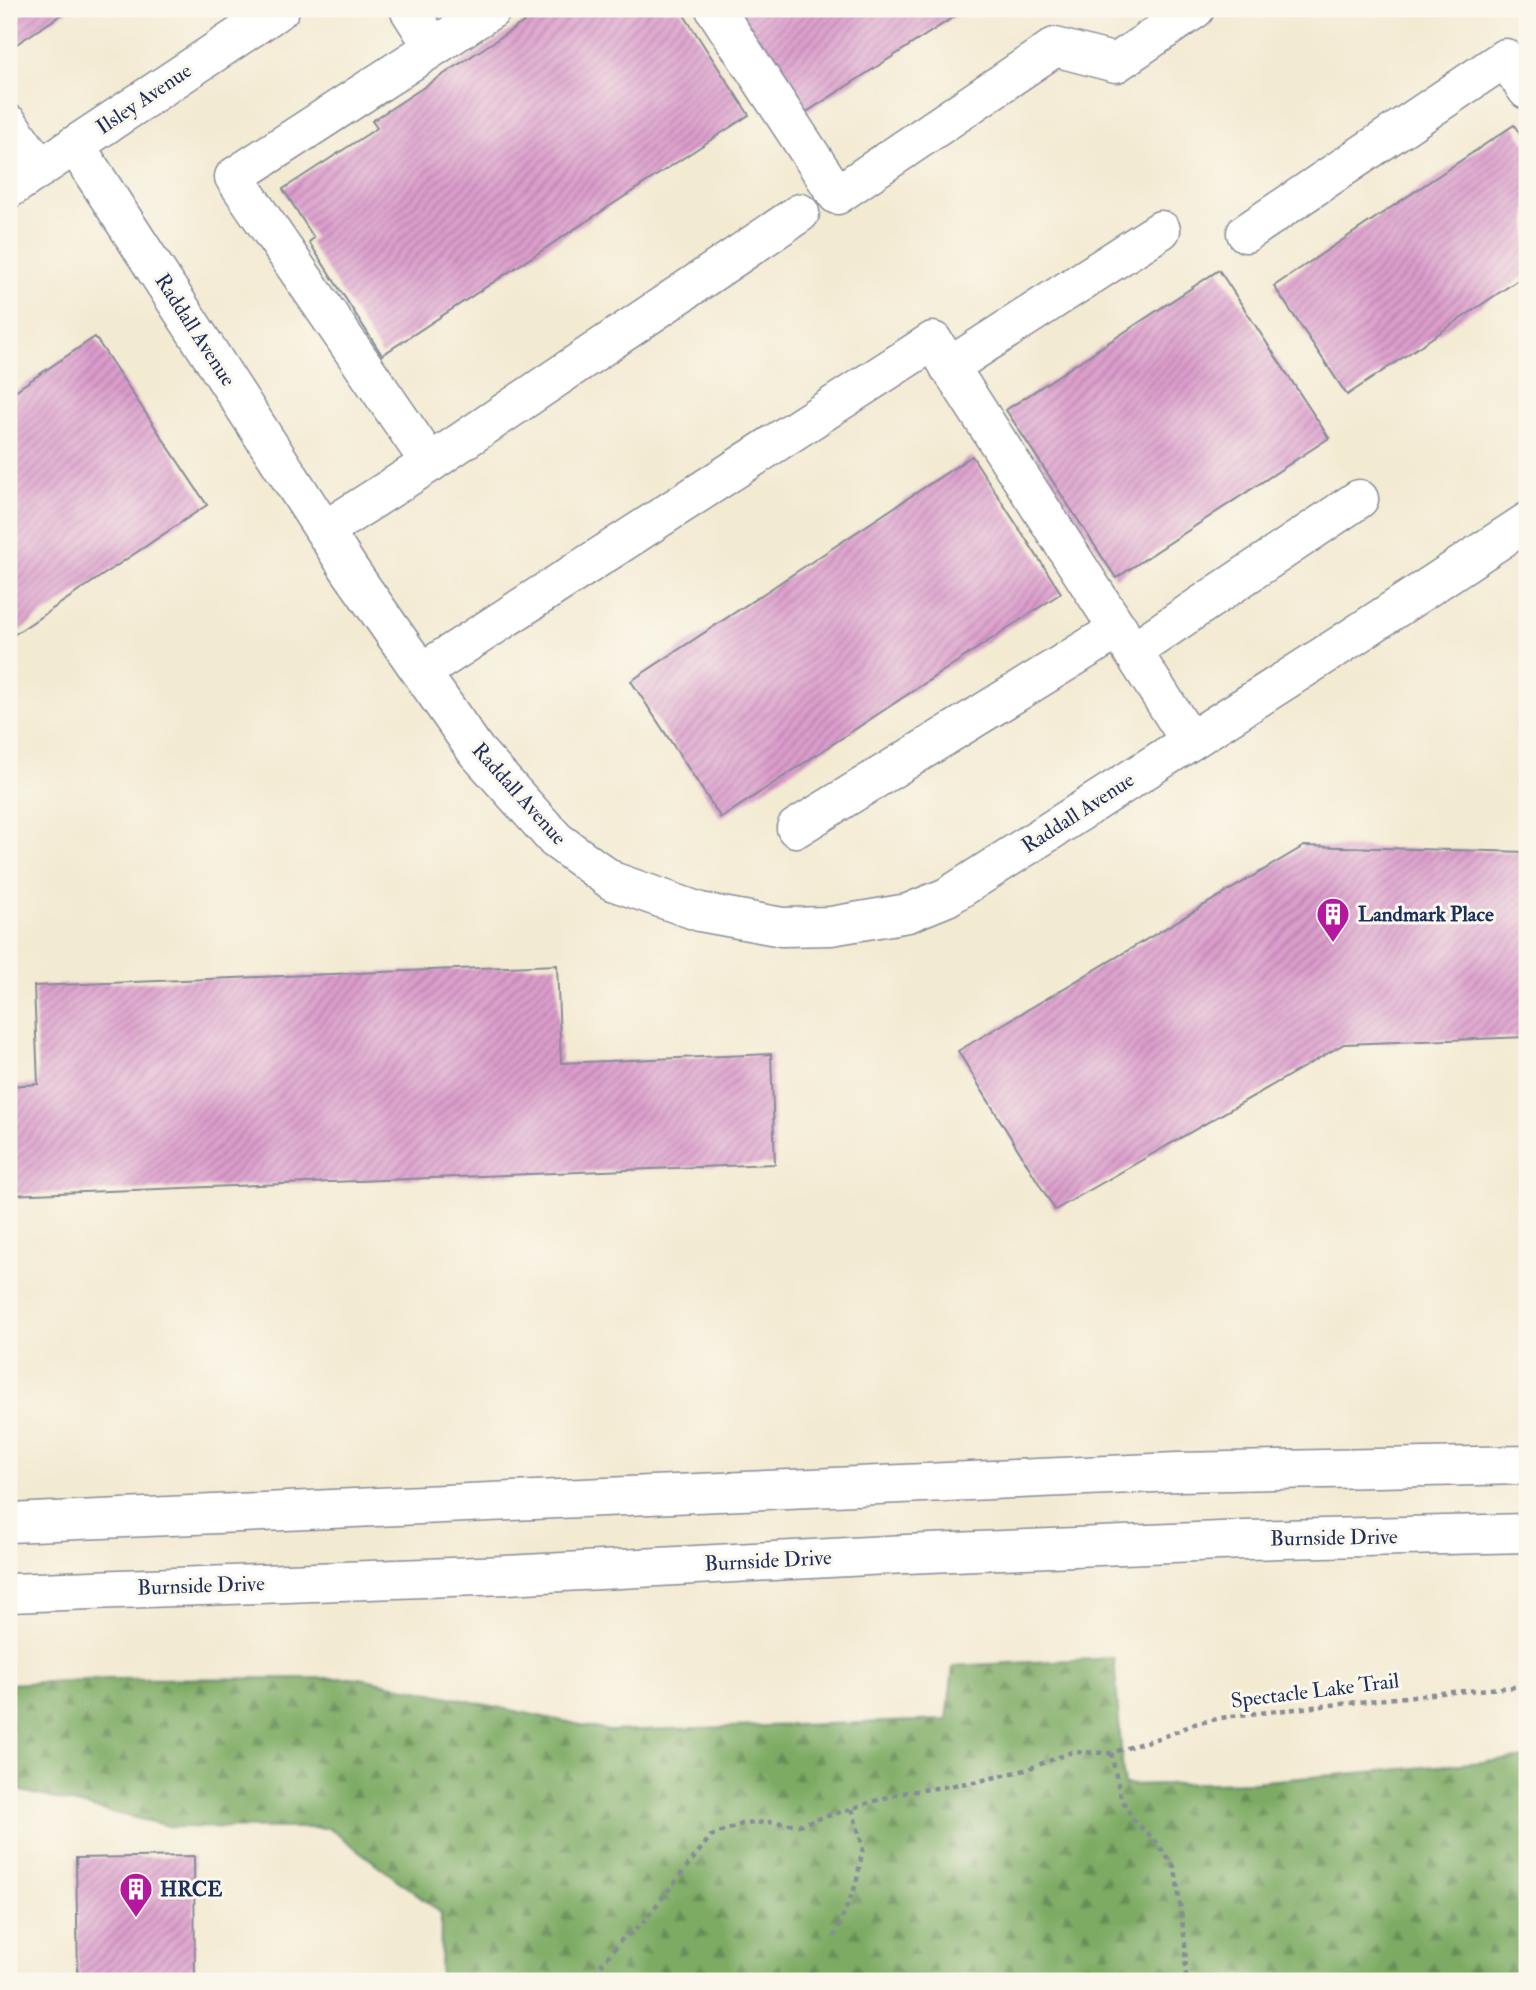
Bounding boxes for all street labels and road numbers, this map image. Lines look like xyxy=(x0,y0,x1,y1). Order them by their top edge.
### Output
street label: Ilsley Avenue xyxy=(91,57,197,141)
street label: Raddall Avenue xyxy=(149,269,242,392)
street label: Raddall Avenue xyxy=(466,737,572,851)
street label: Raddall Avenue xyxy=(1017,766,1140,859)
street label: Burnside Drive xyxy=(1270,1523,1398,1553)
street label: Burnside Drive xyxy=(704,1544,833,1578)
street label: Burnside Drive xyxy=(137,1570,265,1602)
street label: Spectacle Lake Trail xyxy=(1229,1667,1401,1715)

